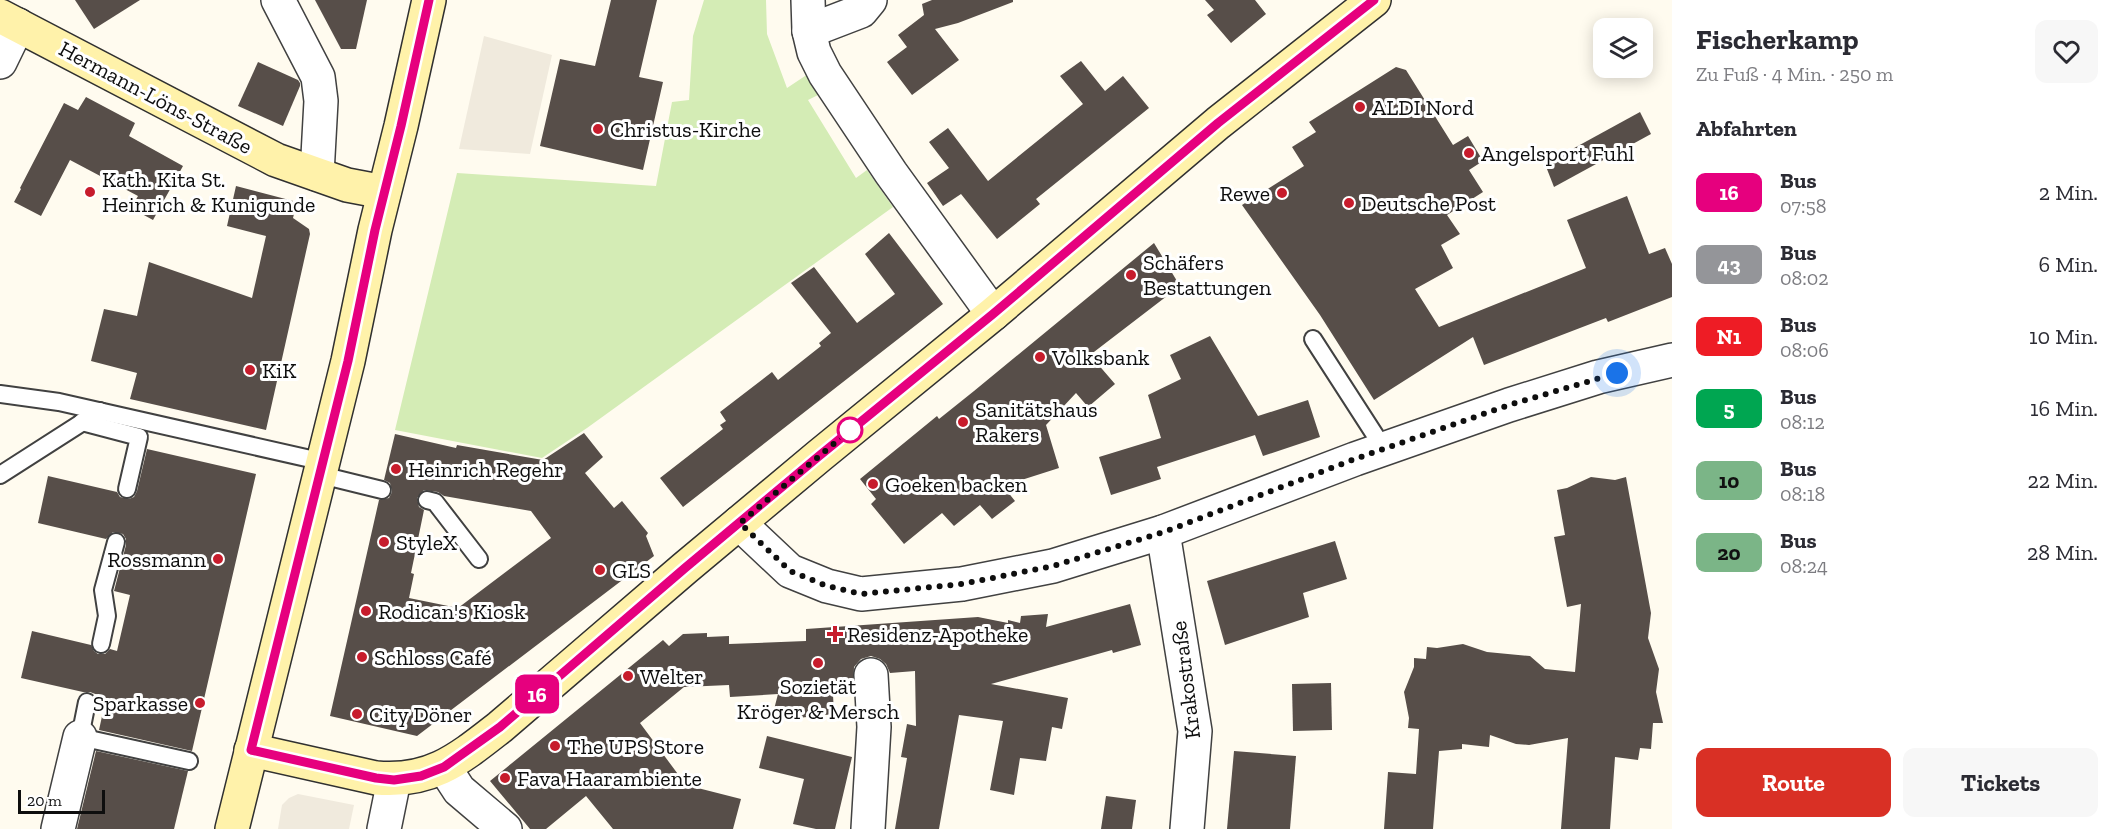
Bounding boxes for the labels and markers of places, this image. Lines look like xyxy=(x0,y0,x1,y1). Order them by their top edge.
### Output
place label: ALDI Nord xyxy=(1372,94,1474,121)
marker: ALDI Nord xyxy=(1353,100,1367,114)
place label: Christus-Kirche xyxy=(610,116,761,143)
marker: Christus-Kirche xyxy=(591,122,605,136)
place label: Angelsport Fuhl xyxy=(1481,140,1634,167)
marker: Angelsport Fuhl xyxy=(1462,146,1476,160)
place label: Kath. Kita St. Heinrich & Kunigunde xyxy=(102,166,315,218)
place label: Rewe xyxy=(1220,180,1270,207)
marker: Kath. Kita St. Heinrich & Kunigunde xyxy=(83,185,97,199)
marker: Rewe xyxy=(1275,186,1289,200)
place label: Deutsche Post xyxy=(1361,190,1497,217)
marker: Deutsche Post xyxy=(1342,196,1356,210)
place label: Schäfers Bestattungen xyxy=(1143,249,1272,301)
marker: Schäfers Bestattungen xyxy=(1124,268,1138,282)
place label: Volksbank xyxy=(1051,344,1150,371)
marker: Volksbank xyxy=(1033,350,1047,364)
place label: KiK xyxy=(262,357,296,384)
marker: KiK xyxy=(243,363,257,377)
place label: Sanitätshaus Rakers xyxy=(975,396,1098,448)
marker: Sanitätshaus Rakers xyxy=(956,415,970,429)
unlabelled marker xyxy=(837,417,863,443)
place label: Heinrich Regehr xyxy=(408,456,563,483)
marker: Heinrich Regehr xyxy=(389,462,403,476)
place label: Goeken backen xyxy=(885,471,1028,498)
marker: Goeken backen xyxy=(866,477,880,491)
place label: StyleX xyxy=(396,529,457,556)
marker: StyleX xyxy=(377,535,391,549)
place label: Rossmann xyxy=(107,546,206,573)
marker: Rossmann xyxy=(211,552,225,566)
place label: GLS xyxy=(612,557,651,584)
marker: GLS xyxy=(593,563,607,577)
place label: Rodican's Kiosk xyxy=(378,598,526,625)
marker: Rodican's Kiosk xyxy=(359,604,373,618)
place label: Residenz-Apotheke xyxy=(847,621,1028,648)
marker: Residenz-Apotheke xyxy=(828,627,842,641)
place label: Schloss Café xyxy=(374,644,492,671)
marker: Schloss Café xyxy=(355,650,369,664)
marker: Sozietät Kröger & Mersch xyxy=(811,656,825,670)
place label: Welter xyxy=(640,663,703,690)
marker: Welter xyxy=(621,669,635,683)
place label: Sozietät Kröger & Mersch xyxy=(737,673,900,725)
place label: Sparkasse xyxy=(93,690,188,717)
marker: Sparkasse xyxy=(193,696,207,710)
place label: City Döner xyxy=(369,701,472,728)
marker: City Döner xyxy=(350,707,364,721)
place label: The UPS Store xyxy=(567,733,704,760)
marker: The UPS Store xyxy=(548,739,562,753)
place label: Fava Haarambiente xyxy=(517,765,702,792)
marker: Fava Haarambiente xyxy=(498,771,512,785)

